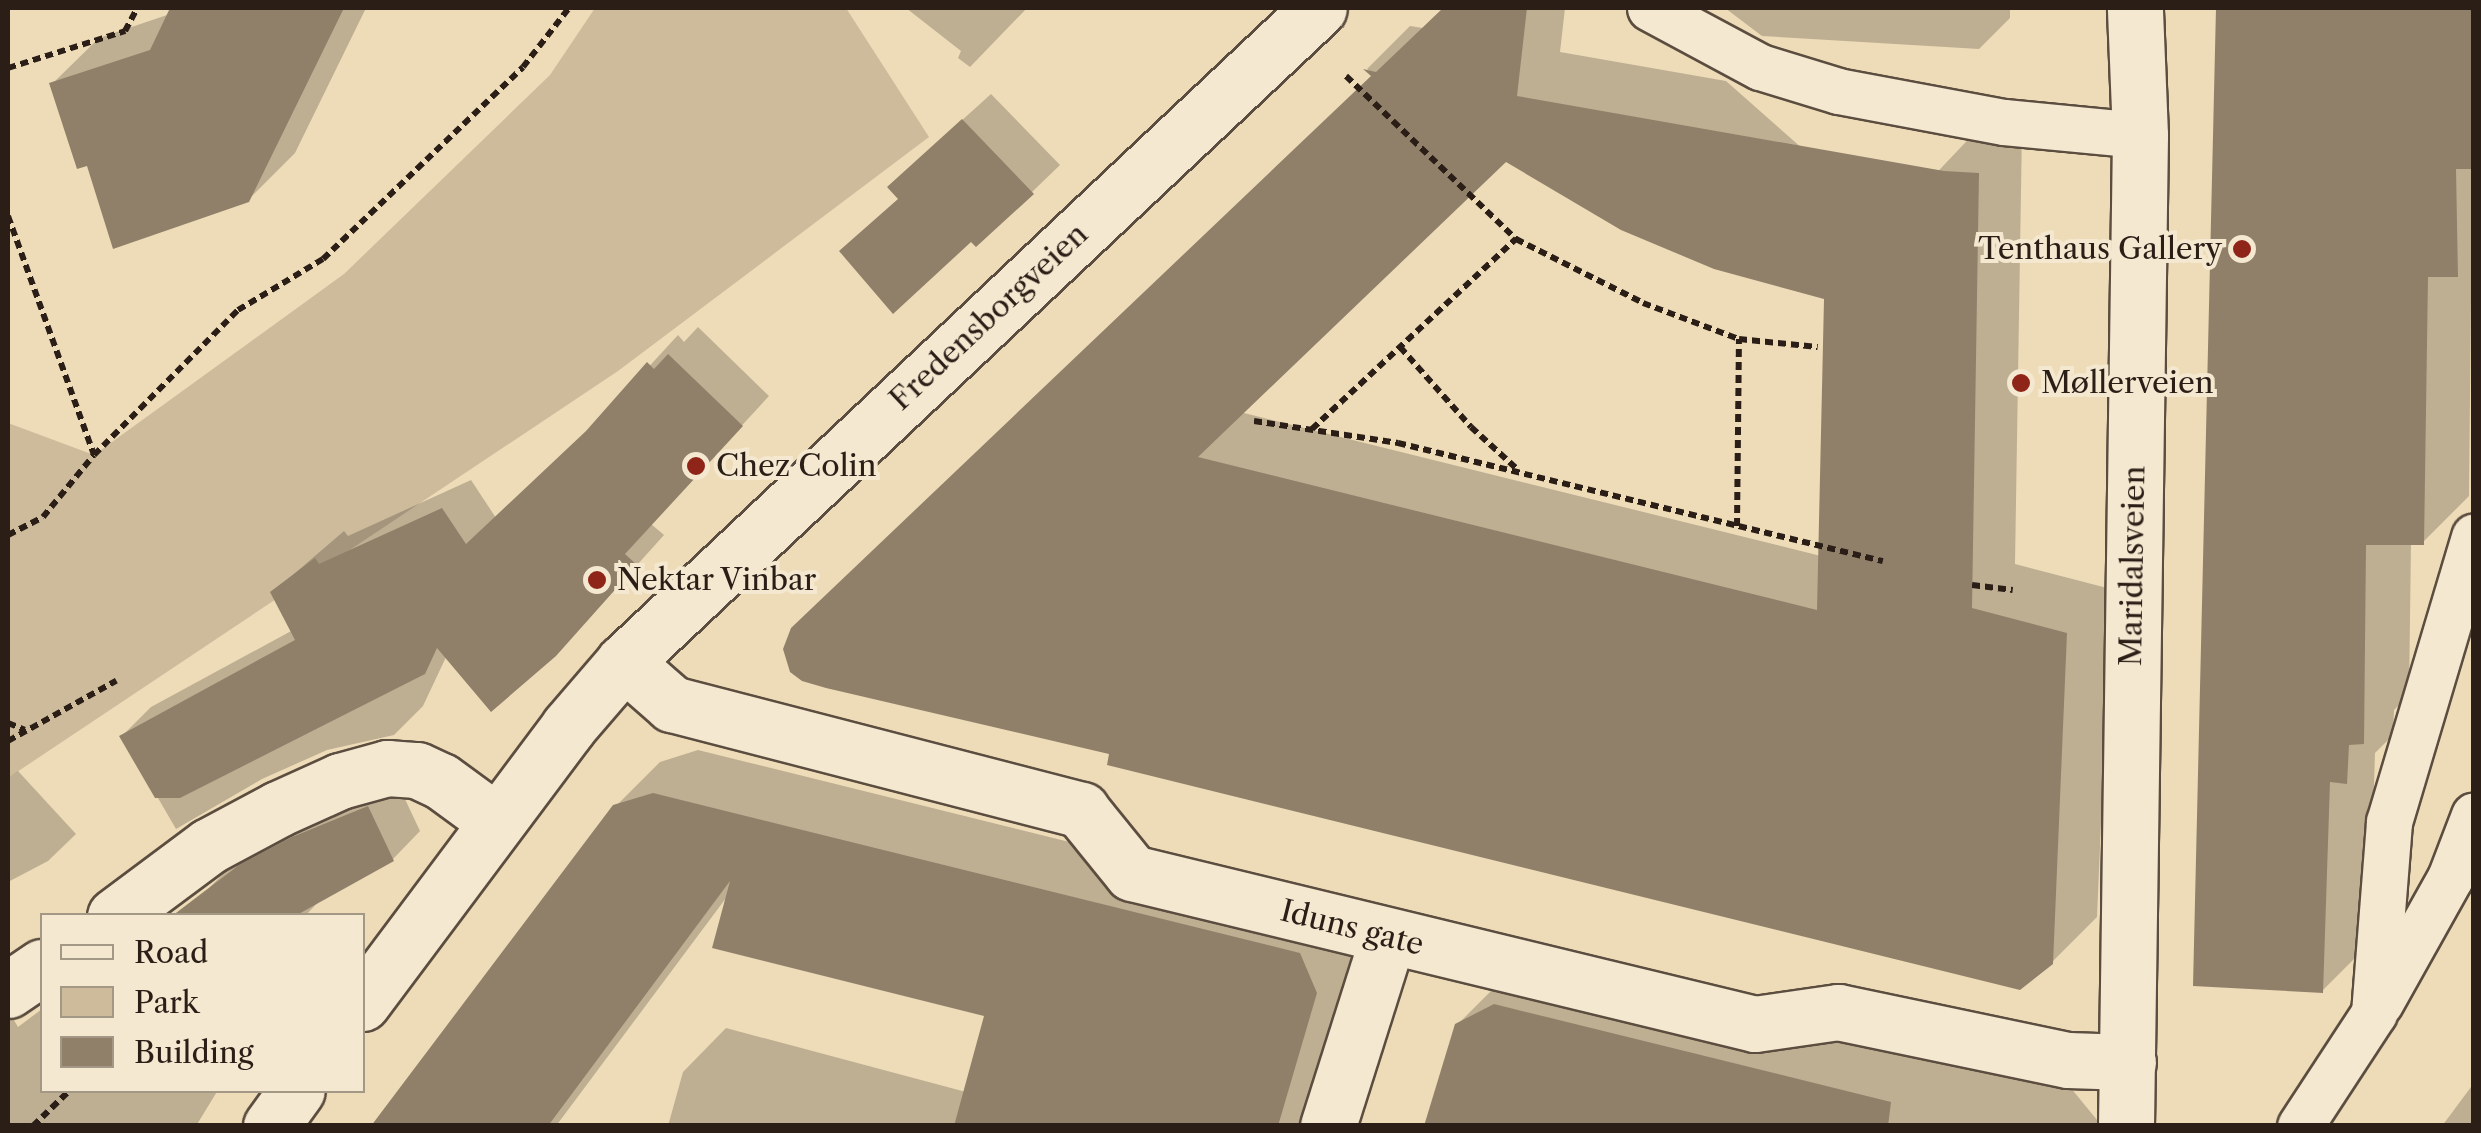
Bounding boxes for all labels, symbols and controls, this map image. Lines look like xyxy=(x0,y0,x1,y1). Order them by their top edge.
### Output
street label: Fredensborgveien xyxy=(883,216,1095,418)
place label: Tenthaus Gallery xyxy=(1978,231,2222,267)
marker: Tenthaus Gallery xyxy=(2231,238,2253,260)
place label: Møllerveien xyxy=(2041,365,2214,401)
marker: Møllerveien xyxy=(2010,372,2032,394)
place label: Chez Colin xyxy=(716,448,877,484)
marker: Chez Colin xyxy=(685,455,707,477)
street label: Maridalsveien xyxy=(2113,465,2153,667)
place label: Nektar Vinbar xyxy=(617,562,818,598)
marker: Nektar Vinbar xyxy=(586,569,608,591)
street label: Iduns gate xyxy=(1277,893,1427,963)
legend xyxy=(40,913,365,1093)
text: Road xyxy=(134,934,208,971)
text: Park xyxy=(134,984,199,1021)
text: Building xyxy=(134,1034,254,1071)

